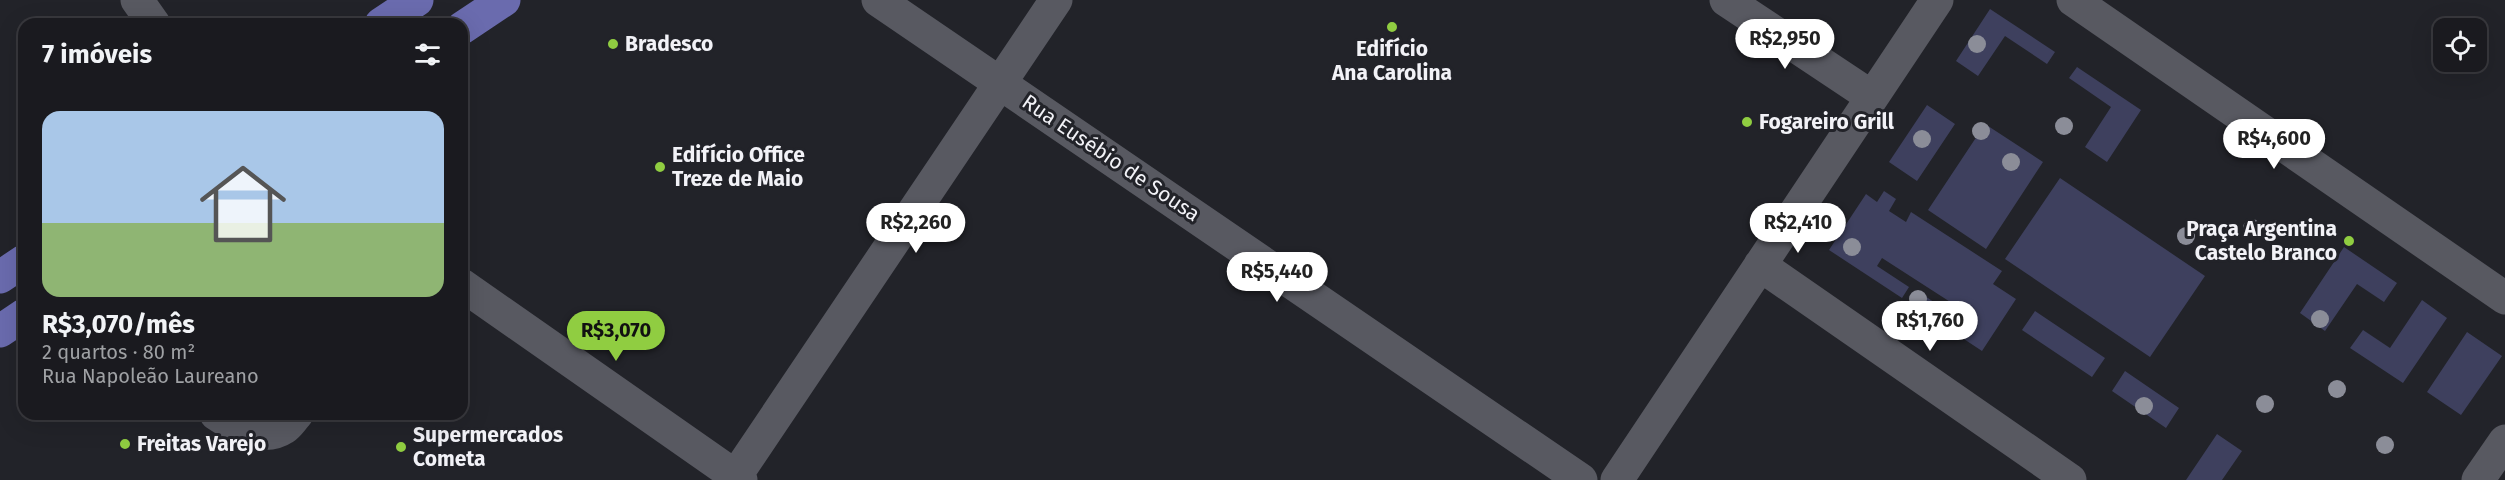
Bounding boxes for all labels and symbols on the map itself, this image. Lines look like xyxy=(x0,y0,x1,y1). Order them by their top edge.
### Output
pin: R$2,950 xyxy=(1730,19,1840,70)
marker: Edifício Ana Carolina xyxy=(1385,20,1399,34)
place label: Bradesco xyxy=(625,31,713,57)
place label: Edifício Ana Carolina xyxy=(1331,36,1452,86)
marker: Bradesco xyxy=(606,37,620,51)
street label: Rua Eusébio de Sousa xyxy=(1017,89,1205,227)
place label: Fogareiro Grill xyxy=(1759,109,1895,135)
marker: Fogareiro Grill xyxy=(1740,115,1754,129)
pin: R$4,600 xyxy=(2219,119,2329,170)
place label: Edifício Office Treze de Maio xyxy=(672,142,805,192)
marker: Edifício Office Treze de Maio xyxy=(653,160,667,174)
pin: R$2,260 xyxy=(861,203,971,254)
pin: R$2,410 xyxy=(1743,203,1853,254)
place label: Praça Argentina Castelo Branco xyxy=(2186,216,2337,266)
marker: Praça Argentina Castelo Branco xyxy=(2342,234,2356,248)
pin: R$5,440 xyxy=(1222,252,1332,303)
pin: R$1,760 xyxy=(1875,301,1985,352)
pin: R$3,070 xyxy=(561,311,671,362)
place label: Supermercados Cometa xyxy=(413,422,563,472)
place label: Freitas Varejo xyxy=(137,431,266,457)
marker: Freitas Varejo xyxy=(118,437,132,451)
marker: Supermercados Cometa xyxy=(394,440,408,454)

